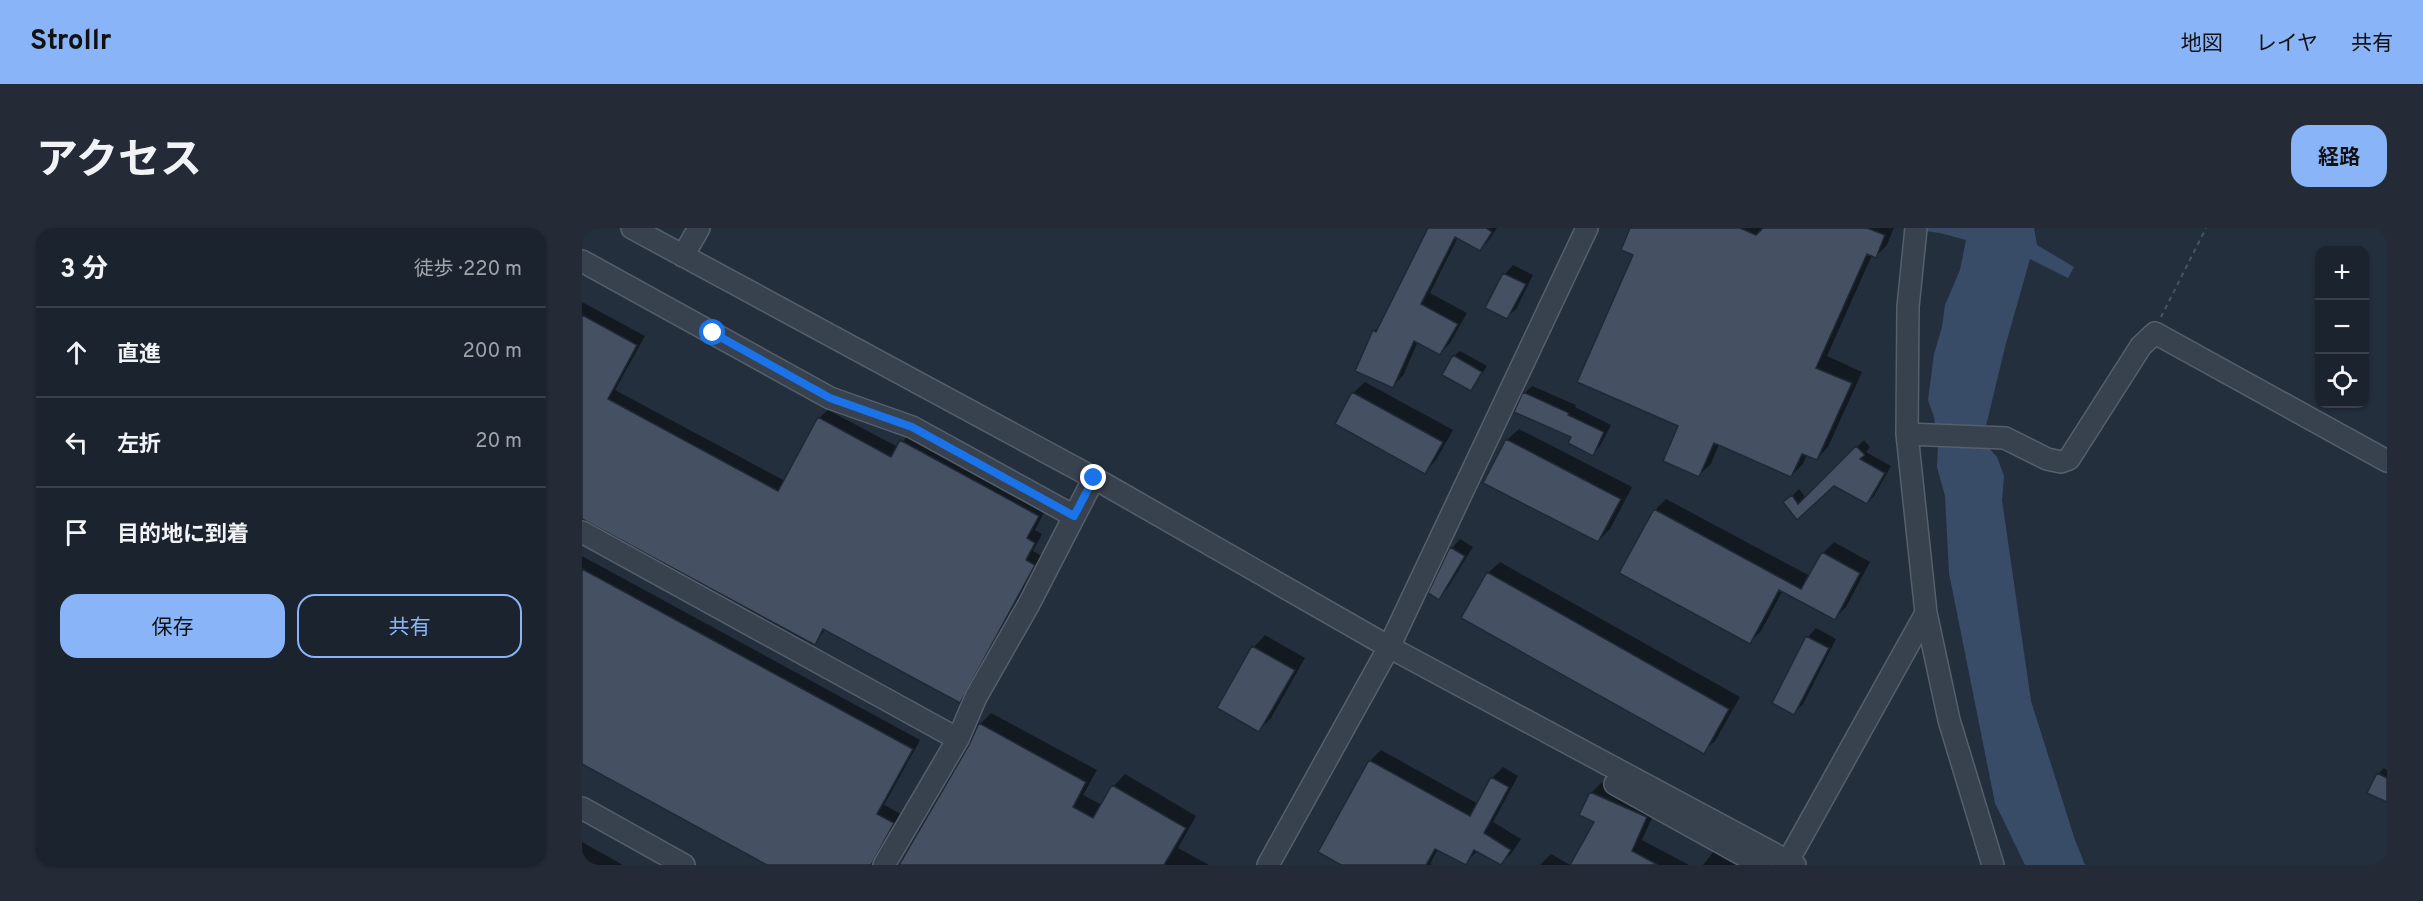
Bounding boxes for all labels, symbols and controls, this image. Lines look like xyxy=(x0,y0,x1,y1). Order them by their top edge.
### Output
text: Strollr xyxy=(30,24,112,60)
text: 地図 xyxy=(2181,31,2223,58)
text: レイヤ xyxy=(2256,31,2318,58)
text: 共有 xyxy=(2351,31,2393,58)
button: 経路 xyxy=(2291,125,2387,187)
text: アクセス xyxy=(36,136,202,189)
map controls xyxy=(2315,246,2369,408)
button: + xyxy=(2315,246,2369,300)
text: 3 分 xyxy=(60,254,108,287)
text: 徒歩 · 220 m xyxy=(414,257,522,283)
button: − xyxy=(2315,300,2369,354)
route start xyxy=(699,319,725,345)
icon: ahead xyxy=(60,336,93,369)
text: 200 m xyxy=(463,339,522,365)
text: 直進 xyxy=(117,342,161,369)
button: locate xyxy=(2315,354,2369,408)
icon: left xyxy=(60,426,93,459)
text: 20 m xyxy=(475,429,522,455)
text: 左折 xyxy=(117,432,161,459)
route end xyxy=(1080,464,1106,490)
icon: arrive xyxy=(60,516,93,549)
text: 目的地に到着 xyxy=(117,522,249,549)
button: 保存 xyxy=(60,594,285,658)
button: 共有 xyxy=(297,594,522,658)

